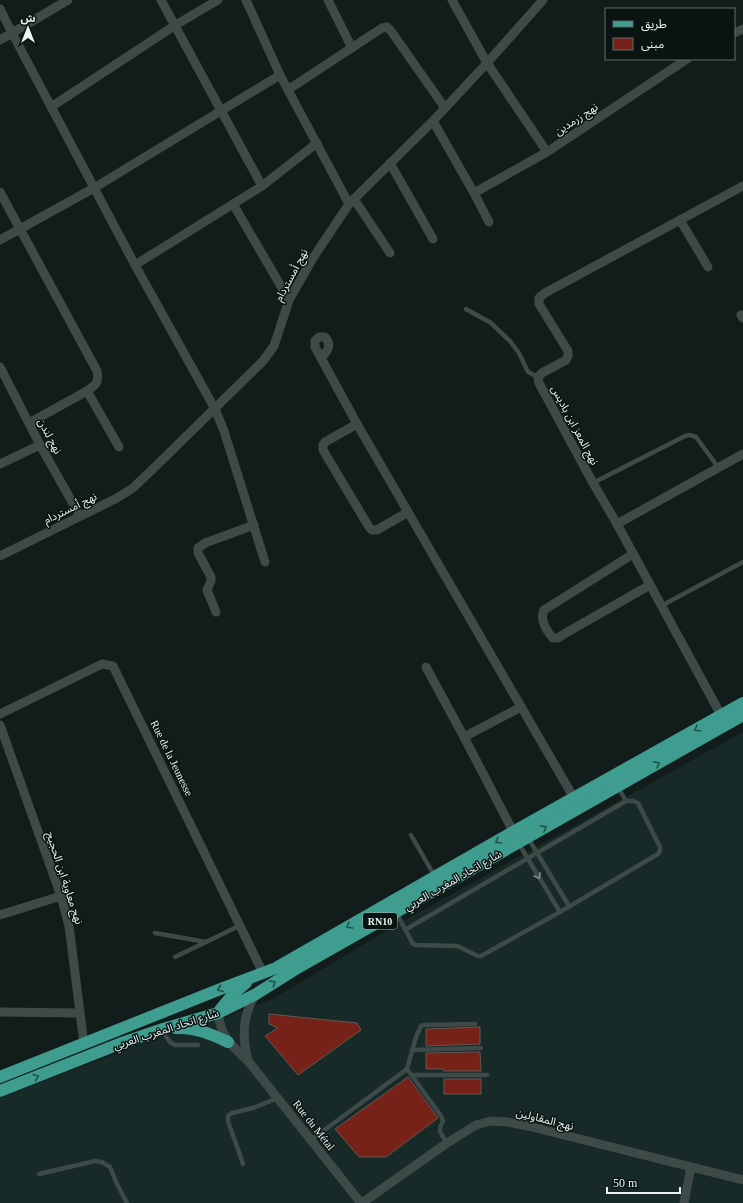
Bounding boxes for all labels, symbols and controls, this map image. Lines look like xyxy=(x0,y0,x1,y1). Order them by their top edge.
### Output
north arrow xyxy=(8,8,48,48)
legend xyxy=(605,8,735,60)
text: ش xyxy=(20,12,36,25)
text: طريق xyxy=(641,17,667,32)
text: مبنى xyxy=(641,37,664,51)
street label: نهج زرمدين xyxy=(552,101,601,139)
street label: نهج أمستردام xyxy=(272,247,312,304)
street label: نهج المعز ابن باديس xyxy=(547,383,601,468)
street label: نهج لندن xyxy=(34,416,64,457)
street label: نهج أمستردام xyxy=(41,490,99,528)
street label: Rue de la Jeunesse xyxy=(148,718,196,798)
one-way arrow xyxy=(694,724,701,731)
one-way arrow xyxy=(653,761,660,768)
one-way arrow xyxy=(540,825,547,832)
street label: نهج معاوية ابن الحجيج xyxy=(42,830,86,926)
one-way arrow xyxy=(495,836,502,843)
street label: شارع اتحاد المغرب العربي xyxy=(402,847,506,916)
one-way arrow xyxy=(534,872,541,879)
road number: RN10 xyxy=(363,913,397,929)
one-way arrow xyxy=(346,921,353,929)
one-way arrow xyxy=(269,980,276,987)
one-way arrow xyxy=(217,985,224,993)
street label: شارع اتحاد المغرب العربي xyxy=(112,1006,222,1055)
one-way arrow xyxy=(32,1074,40,1082)
street label: Rue du Métal xyxy=(291,1098,337,1152)
street label: نهج المقاولين xyxy=(515,1106,575,1134)
scale bar xyxy=(607,1169,680,1195)
text: 50 m xyxy=(613,1176,638,1190)

